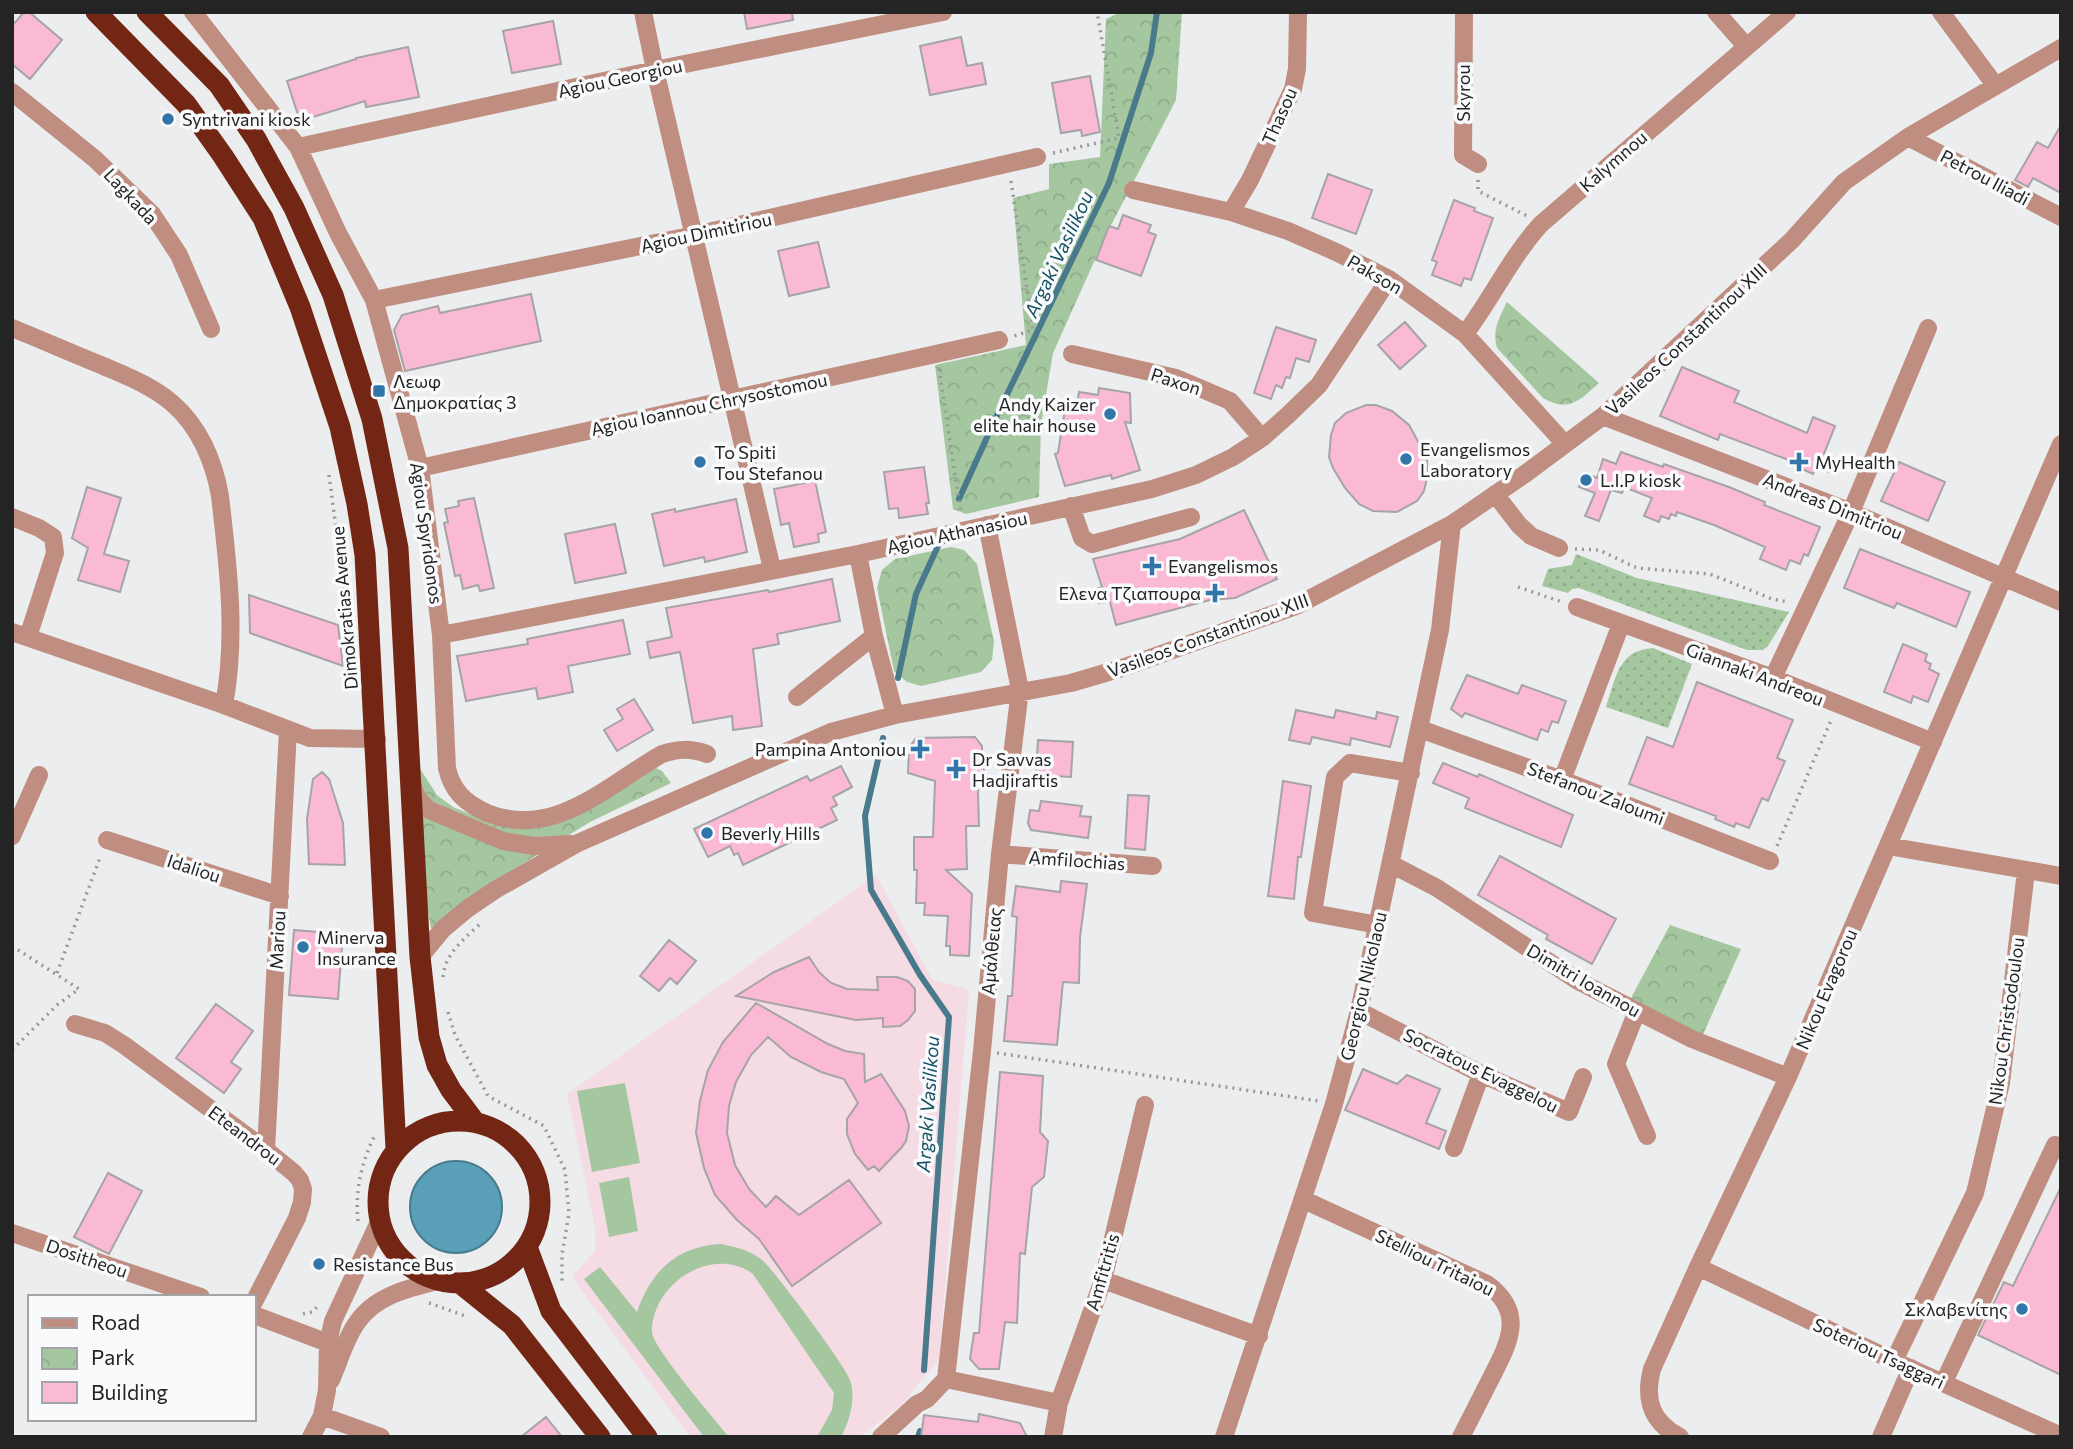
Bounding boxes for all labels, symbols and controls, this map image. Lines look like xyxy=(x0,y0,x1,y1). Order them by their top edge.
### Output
street label: Agiou Georgiou xyxy=(556,54,684,102)
street label: Skyrou xyxy=(1452,64,1474,122)
street label: Thasou xyxy=(1257,84,1301,148)
place label: Syntrivani kiosk xyxy=(182,108,311,130)
marker: Syntrivani kiosk xyxy=(160,111,176,127)
street label: Kalymnou xyxy=(1575,126,1651,196)
street label: Petrou Iliadi xyxy=(1937,144,2033,210)
street label: Lagkada xyxy=(100,163,162,229)
water label: Argaki Vasilikou xyxy=(1018,187,1097,322)
street label: Agiou Dimitiriou xyxy=(638,207,774,257)
street label: Pakson xyxy=(1344,250,1406,298)
street label: Vasileos Constantinou XIII xyxy=(1601,259,1771,419)
street label: Paxon xyxy=(1148,363,1204,399)
street label: Agiou Ioannou Chrysostomou xyxy=(589,368,829,440)
place label: Λεωφ Δημοκρατίας 3 xyxy=(393,370,516,413)
marker: Λεωφ Δημοκρατίας 3 xyxy=(371,383,387,399)
place label: Andy Kaizer elite hair house xyxy=(973,393,1096,436)
marker: Andy Kaizer elite hair house xyxy=(1102,406,1118,422)
place label: Evangelismos Laboratory xyxy=(1420,438,1530,481)
place label: To Spiti Tou Stefanou xyxy=(714,441,823,484)
marker: Evangelismos Laboratory xyxy=(1398,451,1414,467)
place label: MyHealth xyxy=(1815,451,1896,473)
marker: MyHealth xyxy=(1789,452,1809,472)
marker: To Spiti Tou Stefanou xyxy=(692,454,708,470)
street label: Agiou Spyridonos xyxy=(406,461,448,605)
street label: Andreas Dimitriou xyxy=(1760,468,1906,544)
place label: L.I.P kiosk xyxy=(1600,469,1682,491)
marker: L.I.P kiosk xyxy=(1578,472,1594,488)
street label: Agiou Athanasiou xyxy=(885,506,1029,558)
street label: Dimokratias Avenue xyxy=(326,526,362,690)
place label: Evangelismos xyxy=(1168,555,1278,577)
marker: Evangelismos xyxy=(1142,556,1162,576)
place label: Ελενα Τζιαπουρα xyxy=(1058,582,1201,604)
marker: Ελενα Τζιαπουρα xyxy=(1207,585,1223,601)
street label: Vasileos Constantinou XIII xyxy=(1104,588,1312,682)
street label: Giannaki Andreou xyxy=(1683,638,1827,710)
place label: Pampina Antoniou xyxy=(755,738,906,760)
marker: Pampina Antoniou xyxy=(912,741,928,757)
place label: Dr Savvas Hadjiraftis xyxy=(972,748,1058,791)
street label: Stefanou Zaloumi xyxy=(1524,757,1668,829)
marker: Dr Savvas Hadjiraftis xyxy=(946,759,966,779)
place label: Beverly Hills xyxy=(721,822,820,844)
marker: Beverly Hills xyxy=(699,825,715,841)
street label: Amfilochias xyxy=(1028,846,1126,874)
street label: Idaliou xyxy=(165,849,223,887)
street label: Αμάλθειας xyxy=(976,906,1006,996)
street label: Georgiou Nikolaou xyxy=(1335,909,1391,1063)
street label: Mariou xyxy=(264,910,290,970)
street label: Nikou Evagorou xyxy=(1791,925,1861,1053)
place label: Minerva Insurance xyxy=(317,926,396,969)
street label: Nikou Christodoulou xyxy=(1983,936,2029,1106)
marker: Minerva Insurance xyxy=(295,939,311,955)
street label: Dimitri Ioannou xyxy=(1523,939,1645,1021)
street label: Socratous Evaggelou xyxy=(1400,1023,1562,1117)
water label: Argaki Vasilikou xyxy=(911,1035,943,1174)
street label: Eteandrou xyxy=(204,1101,286,1169)
street label: Stelliou Tritaiou xyxy=(1372,1224,1498,1300)
street label: Amfitritis xyxy=(1081,1231,1123,1313)
street label: Dositheou xyxy=(43,1234,131,1282)
place label: Resistance Bus xyxy=(333,1253,454,1275)
marker: Resistance Bus xyxy=(311,1256,327,1272)
legend xyxy=(28,1295,256,1421)
place label: Σκλαβενίτης xyxy=(1905,1298,2008,1320)
marker: Σκλαβενίτης xyxy=(2014,1301,2030,1317)
text: Road xyxy=(91,1309,140,1334)
street label: Soteriou Tsaggari xyxy=(1810,1313,1948,1393)
text: Park xyxy=(91,1344,135,1369)
text: Building xyxy=(91,1379,168,1404)

